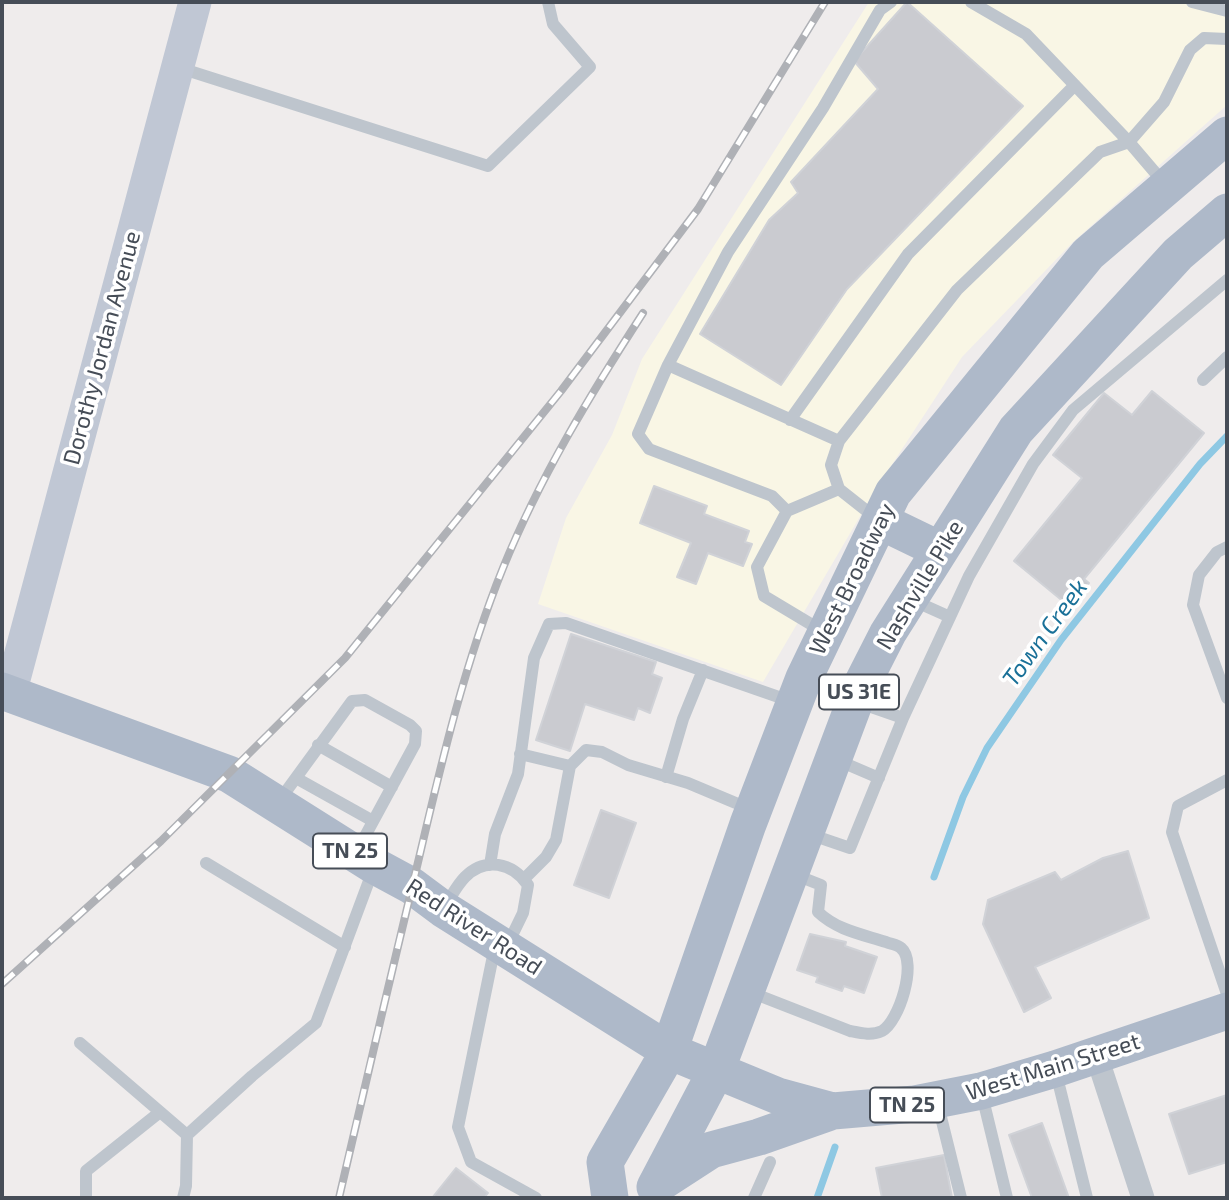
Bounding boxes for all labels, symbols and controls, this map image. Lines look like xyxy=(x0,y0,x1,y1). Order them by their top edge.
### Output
street label: Dorothy Jordan Avenue xyxy=(57,228,147,468)
street label: West Broadway xyxy=(803,499,901,659)
street label: Nashville Pike xyxy=(871,515,969,655)
water label: Town Creek xyxy=(996,574,1094,692)
road number: US 31E xyxy=(819,674,899,710)
road number: TN 25 xyxy=(313,834,387,868)
street label: Red River Road xyxy=(401,873,547,981)
street label: West Main Street xyxy=(963,1027,1143,1107)
road number: TN 25 xyxy=(870,1088,944,1122)

